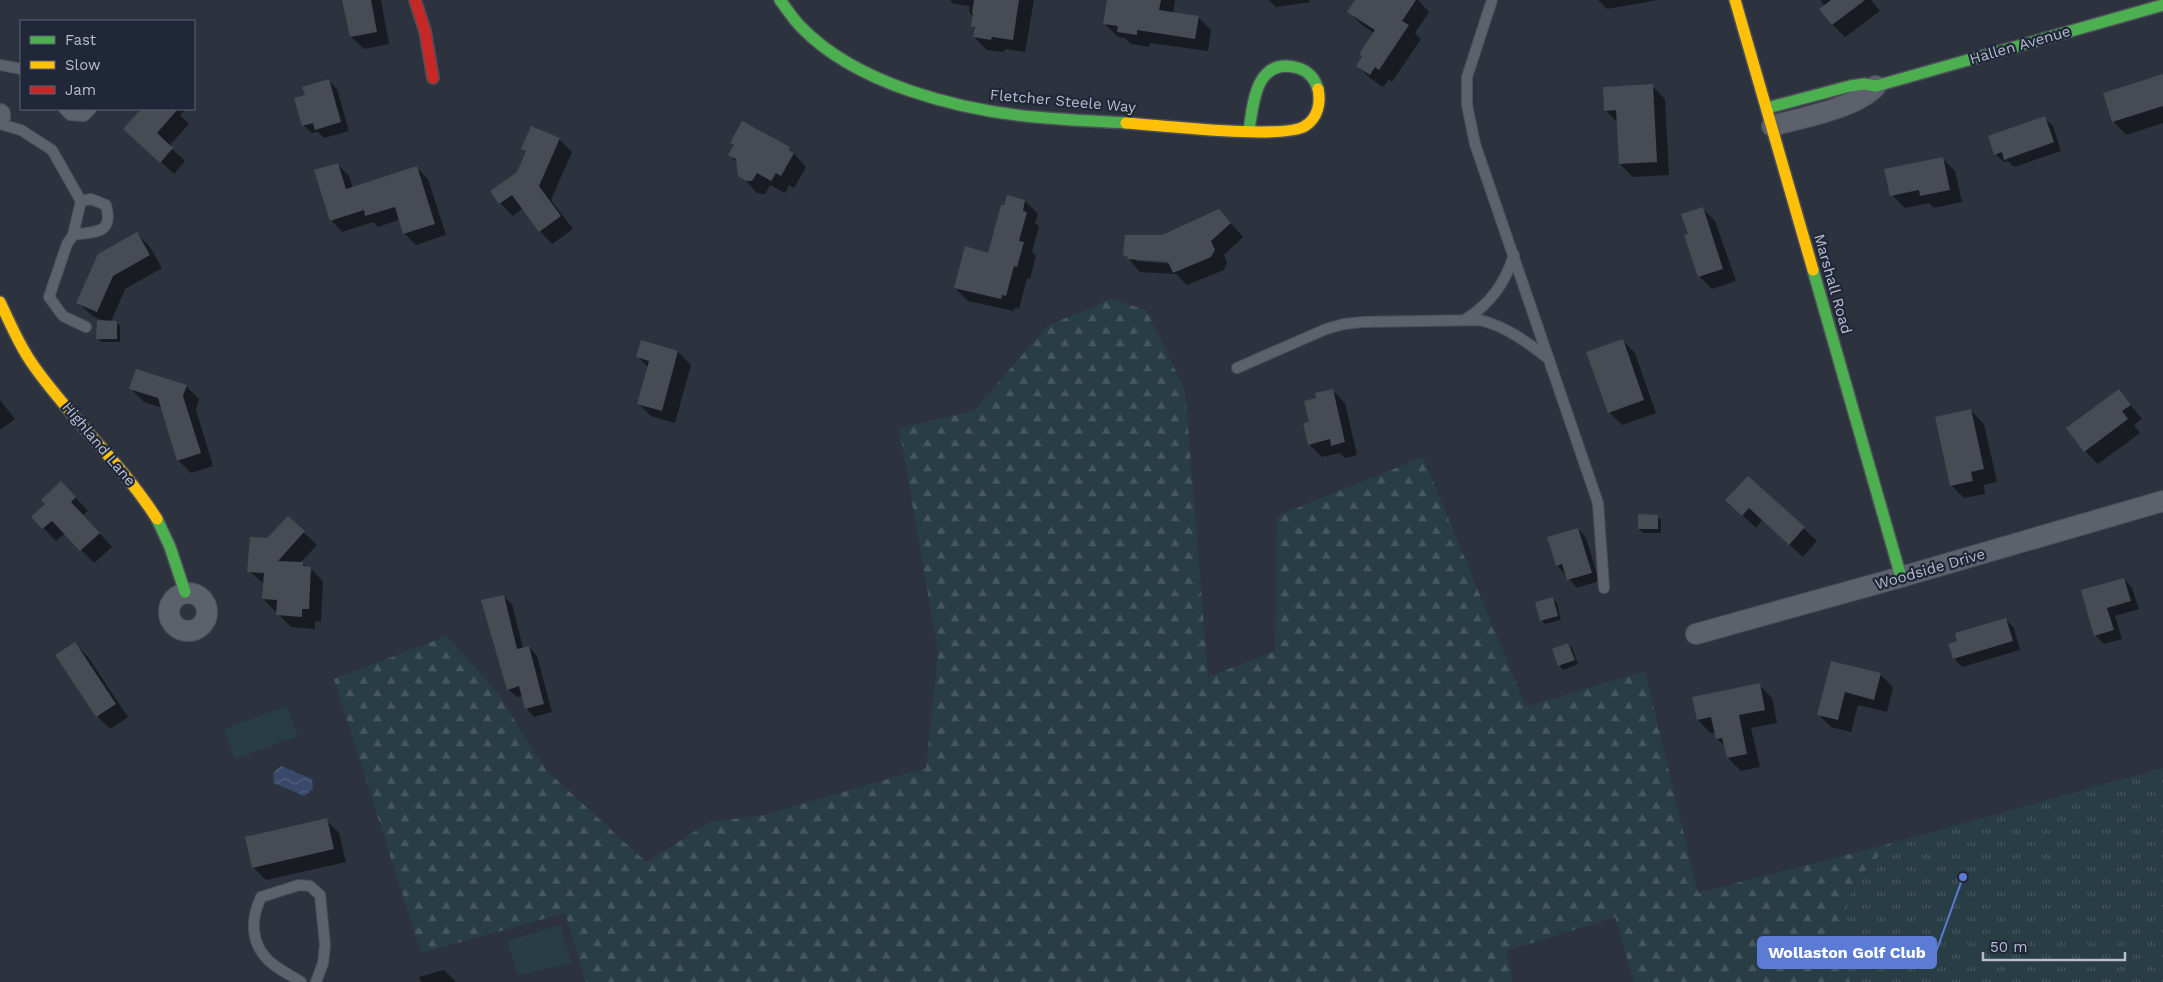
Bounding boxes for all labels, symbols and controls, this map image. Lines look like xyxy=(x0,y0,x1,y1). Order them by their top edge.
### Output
legend xyxy=(20,20,195,110)
street label: Hallen Avenue xyxy=(1967,22,2073,68)
text: Fast xyxy=(65,31,97,49)
text: Slow xyxy=(65,56,101,74)
text: Jam xyxy=(65,81,96,99)
street label: Fletcher Steele Way xyxy=(989,86,1137,116)
street label: Marshall Road xyxy=(1810,232,1856,336)
street label: Highland Lane xyxy=(58,398,140,490)
street label: Woodside Drive xyxy=(1873,545,1987,593)
scale bar xyxy=(1983,930,2126,962)
callout: Wollaston Golf Club xyxy=(1758,937,1936,968)
text: 50 m xyxy=(1990,938,2027,956)
text: Wollaston Golf Club xyxy=(1768,943,1926,962)

